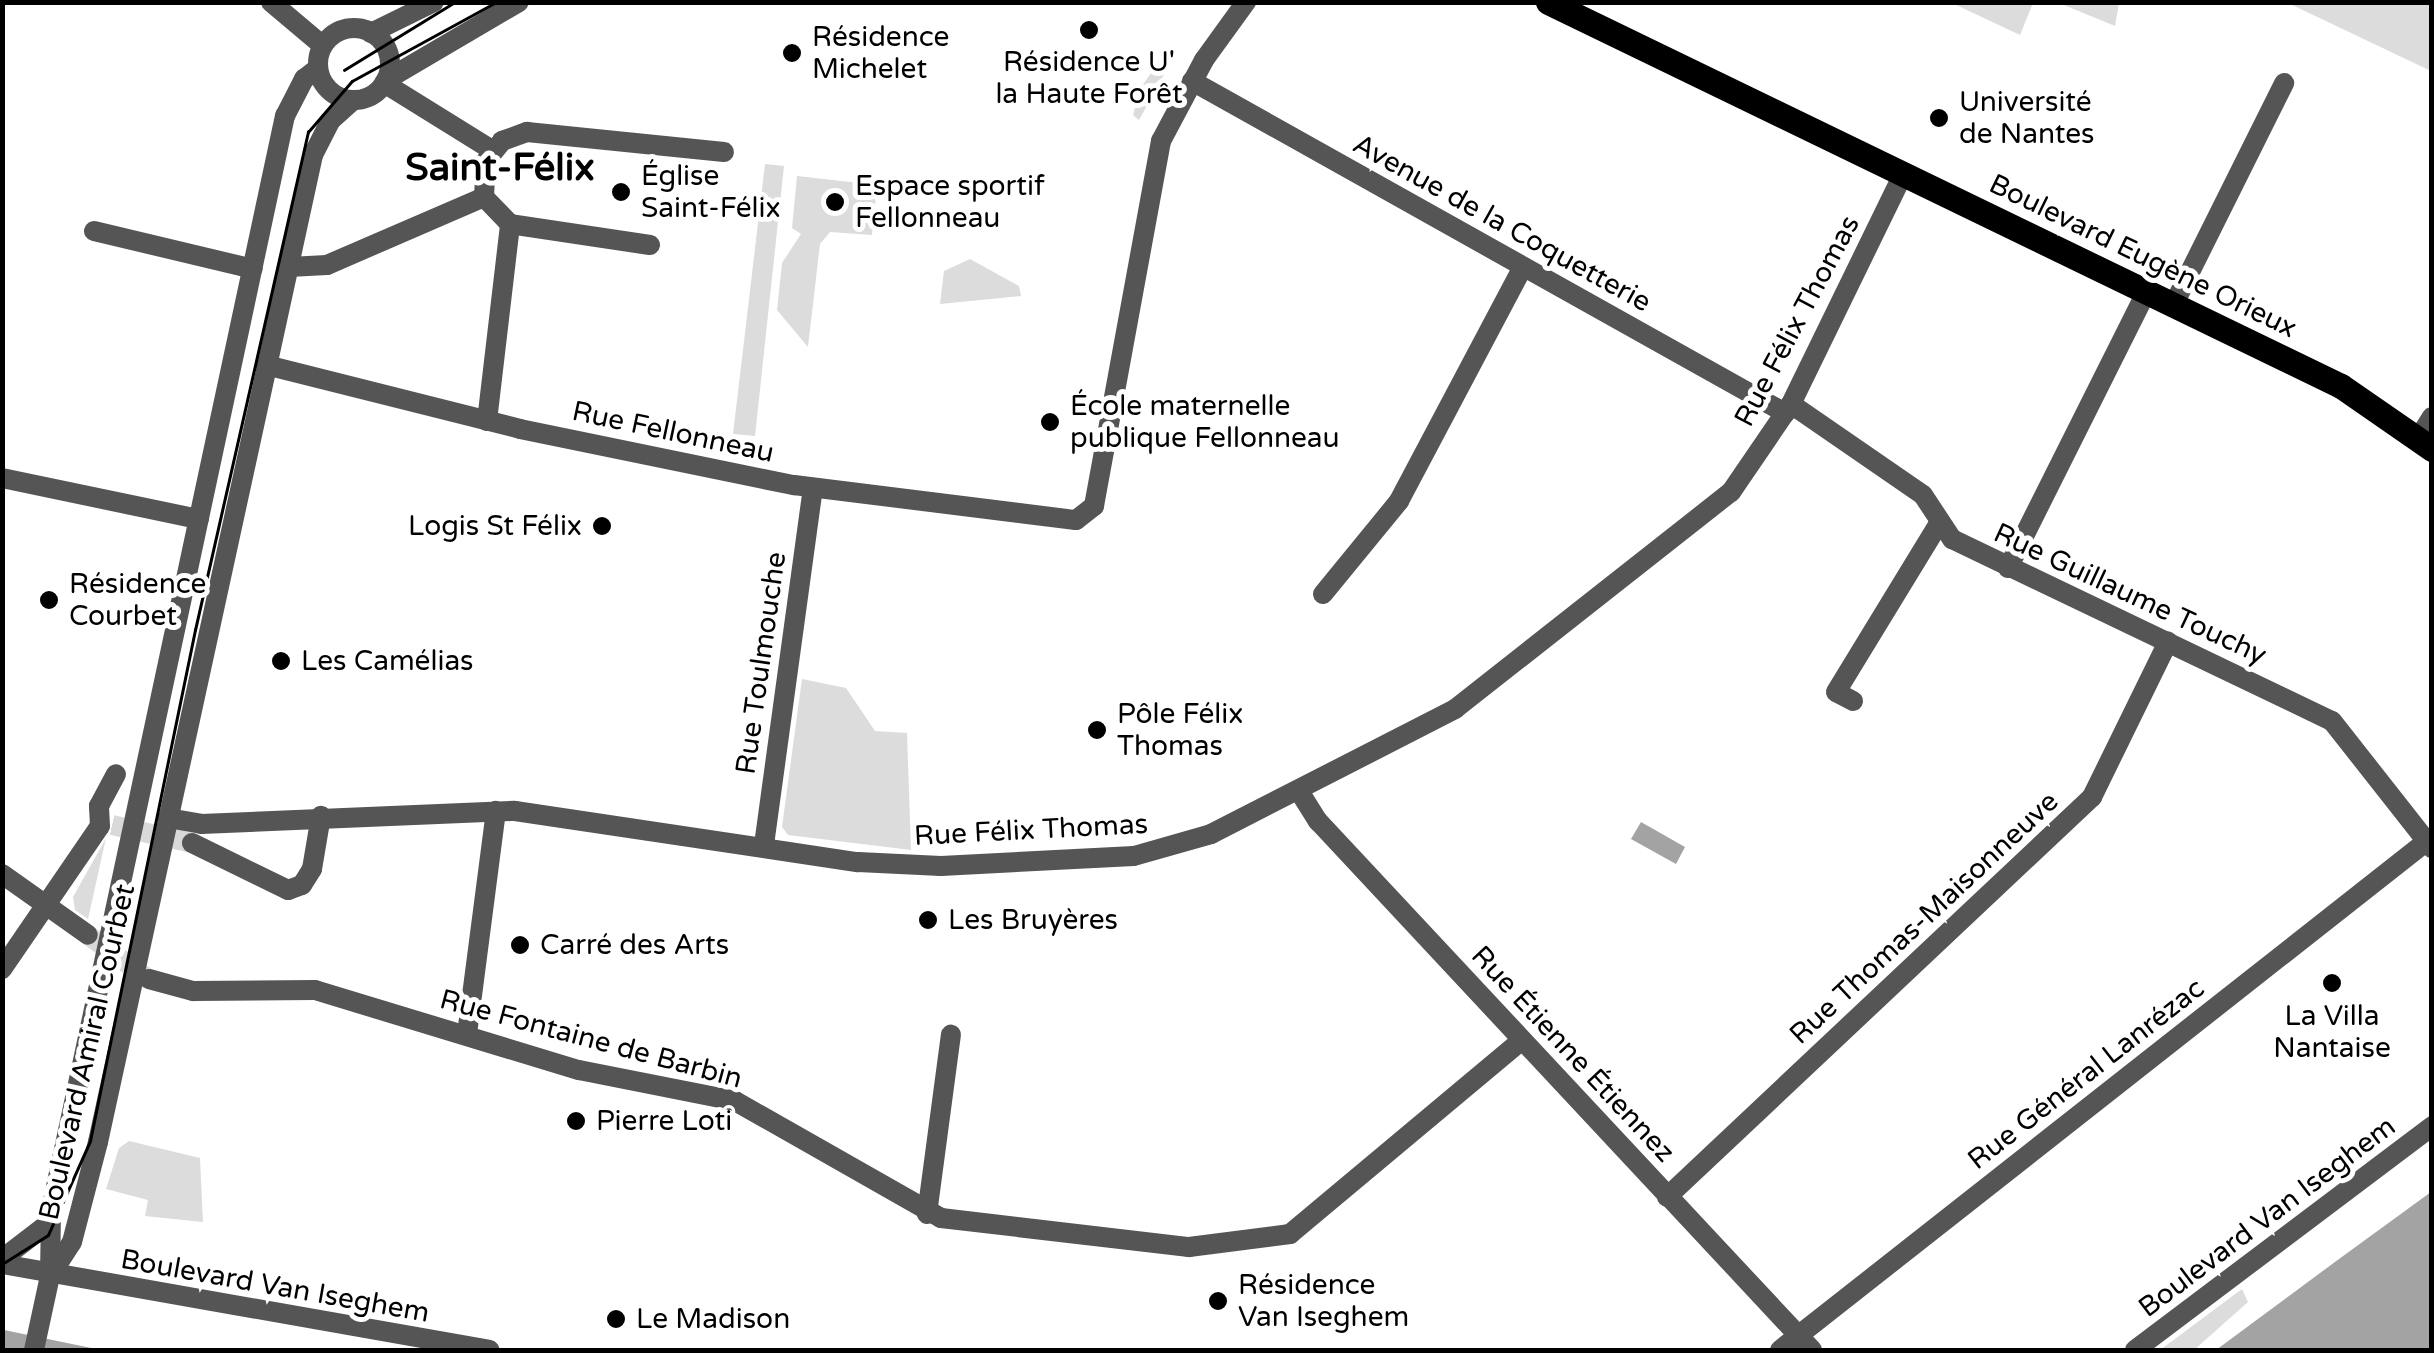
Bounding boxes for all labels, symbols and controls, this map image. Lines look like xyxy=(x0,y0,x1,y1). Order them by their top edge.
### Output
marker: Résidence U' la Haute Forêt xyxy=(1078,19,1100,41)
place label: Résidence Michelet xyxy=(812,20,949,86)
marker: Résidence Michelet xyxy=(781,42,803,64)
place label: Résidence U' la Haute Forêt xyxy=(995,45,1183,111)
place label: Université de Nantes xyxy=(1959,85,2095,151)
marker: Université de Nantes xyxy=(1928,107,1950,129)
street label: Avenue de la Coquetterie xyxy=(1347,127,1657,319)
district label: Saint-Félix xyxy=(405,146,595,192)
place label: Église Saint-Félix xyxy=(641,159,781,225)
street label: Boulevard Eugène Orieux xyxy=(1984,167,2302,345)
place label: Espace sportif Fellonneau xyxy=(855,169,1045,235)
marker: Église Saint-Félix xyxy=(610,181,632,203)
marker: Espace sportif Fellonneau xyxy=(824,191,846,213)
street label: Rue Félix Thomas xyxy=(1727,210,1867,432)
place label: École maternelle publique Fellonneau xyxy=(1070,389,1340,455)
street label: Rue Fellonneau xyxy=(569,394,777,470)
marker: École maternelle publique Fellonneau xyxy=(1039,411,1061,433)
place label: Logis St Félix xyxy=(408,509,582,543)
marker: Logis St Félix xyxy=(591,515,613,537)
street label: Rue Guillaume Touchy xyxy=(1988,516,2272,672)
street label: Rue Toulmouche xyxy=(729,550,793,776)
place label: Résidence Courbet xyxy=(69,567,206,633)
marker: Résidence Courbet xyxy=(38,589,60,611)
place label: Les Camélias xyxy=(301,644,474,678)
marker: Les Camélias xyxy=(270,650,292,672)
place label: Pôle Félix Thomas xyxy=(1117,697,1243,763)
marker: Pôle Félix Thomas xyxy=(1086,719,1108,741)
street label: Rue Thomas-Maisonneuve xyxy=(1783,785,2065,1051)
street label: Rue Félix Thomas xyxy=(913,807,1149,853)
street label: Boulevard Amiral Courbet xyxy=(32,881,142,1223)
place label: Les Bruyères xyxy=(948,903,1118,937)
marker: Les Bruyères xyxy=(917,909,939,931)
place label: Carré des Arts xyxy=(540,928,729,962)
marker: Carré des Arts xyxy=(509,934,531,956)
street label: Rue Étienne Étiennez xyxy=(1464,939,1682,1169)
street label: Rue Général Lanrézac xyxy=(1961,971,2211,1177)
marker: La Villa Nantaise xyxy=(2321,972,2343,994)
street label: Rue Fontaine de Barbin xyxy=(436,982,746,1096)
place label: La Villa Nantaise xyxy=(2273,999,2391,1065)
place label: Pierre Loti xyxy=(596,1104,732,1138)
street label: Boulevard Van Iseghem xyxy=(2132,1109,2402,1325)
marker: Pierre Loti xyxy=(565,1110,587,1132)
street label: Boulevard Van Iseghem xyxy=(118,1242,432,1330)
place label: Résidence Van Iseghem xyxy=(1238,1268,1409,1334)
marker: Résidence Van Iseghem xyxy=(1207,1290,1229,1312)
place label: Le Madison xyxy=(636,1302,790,1336)
marker: Le Madison xyxy=(605,1308,627,1330)

